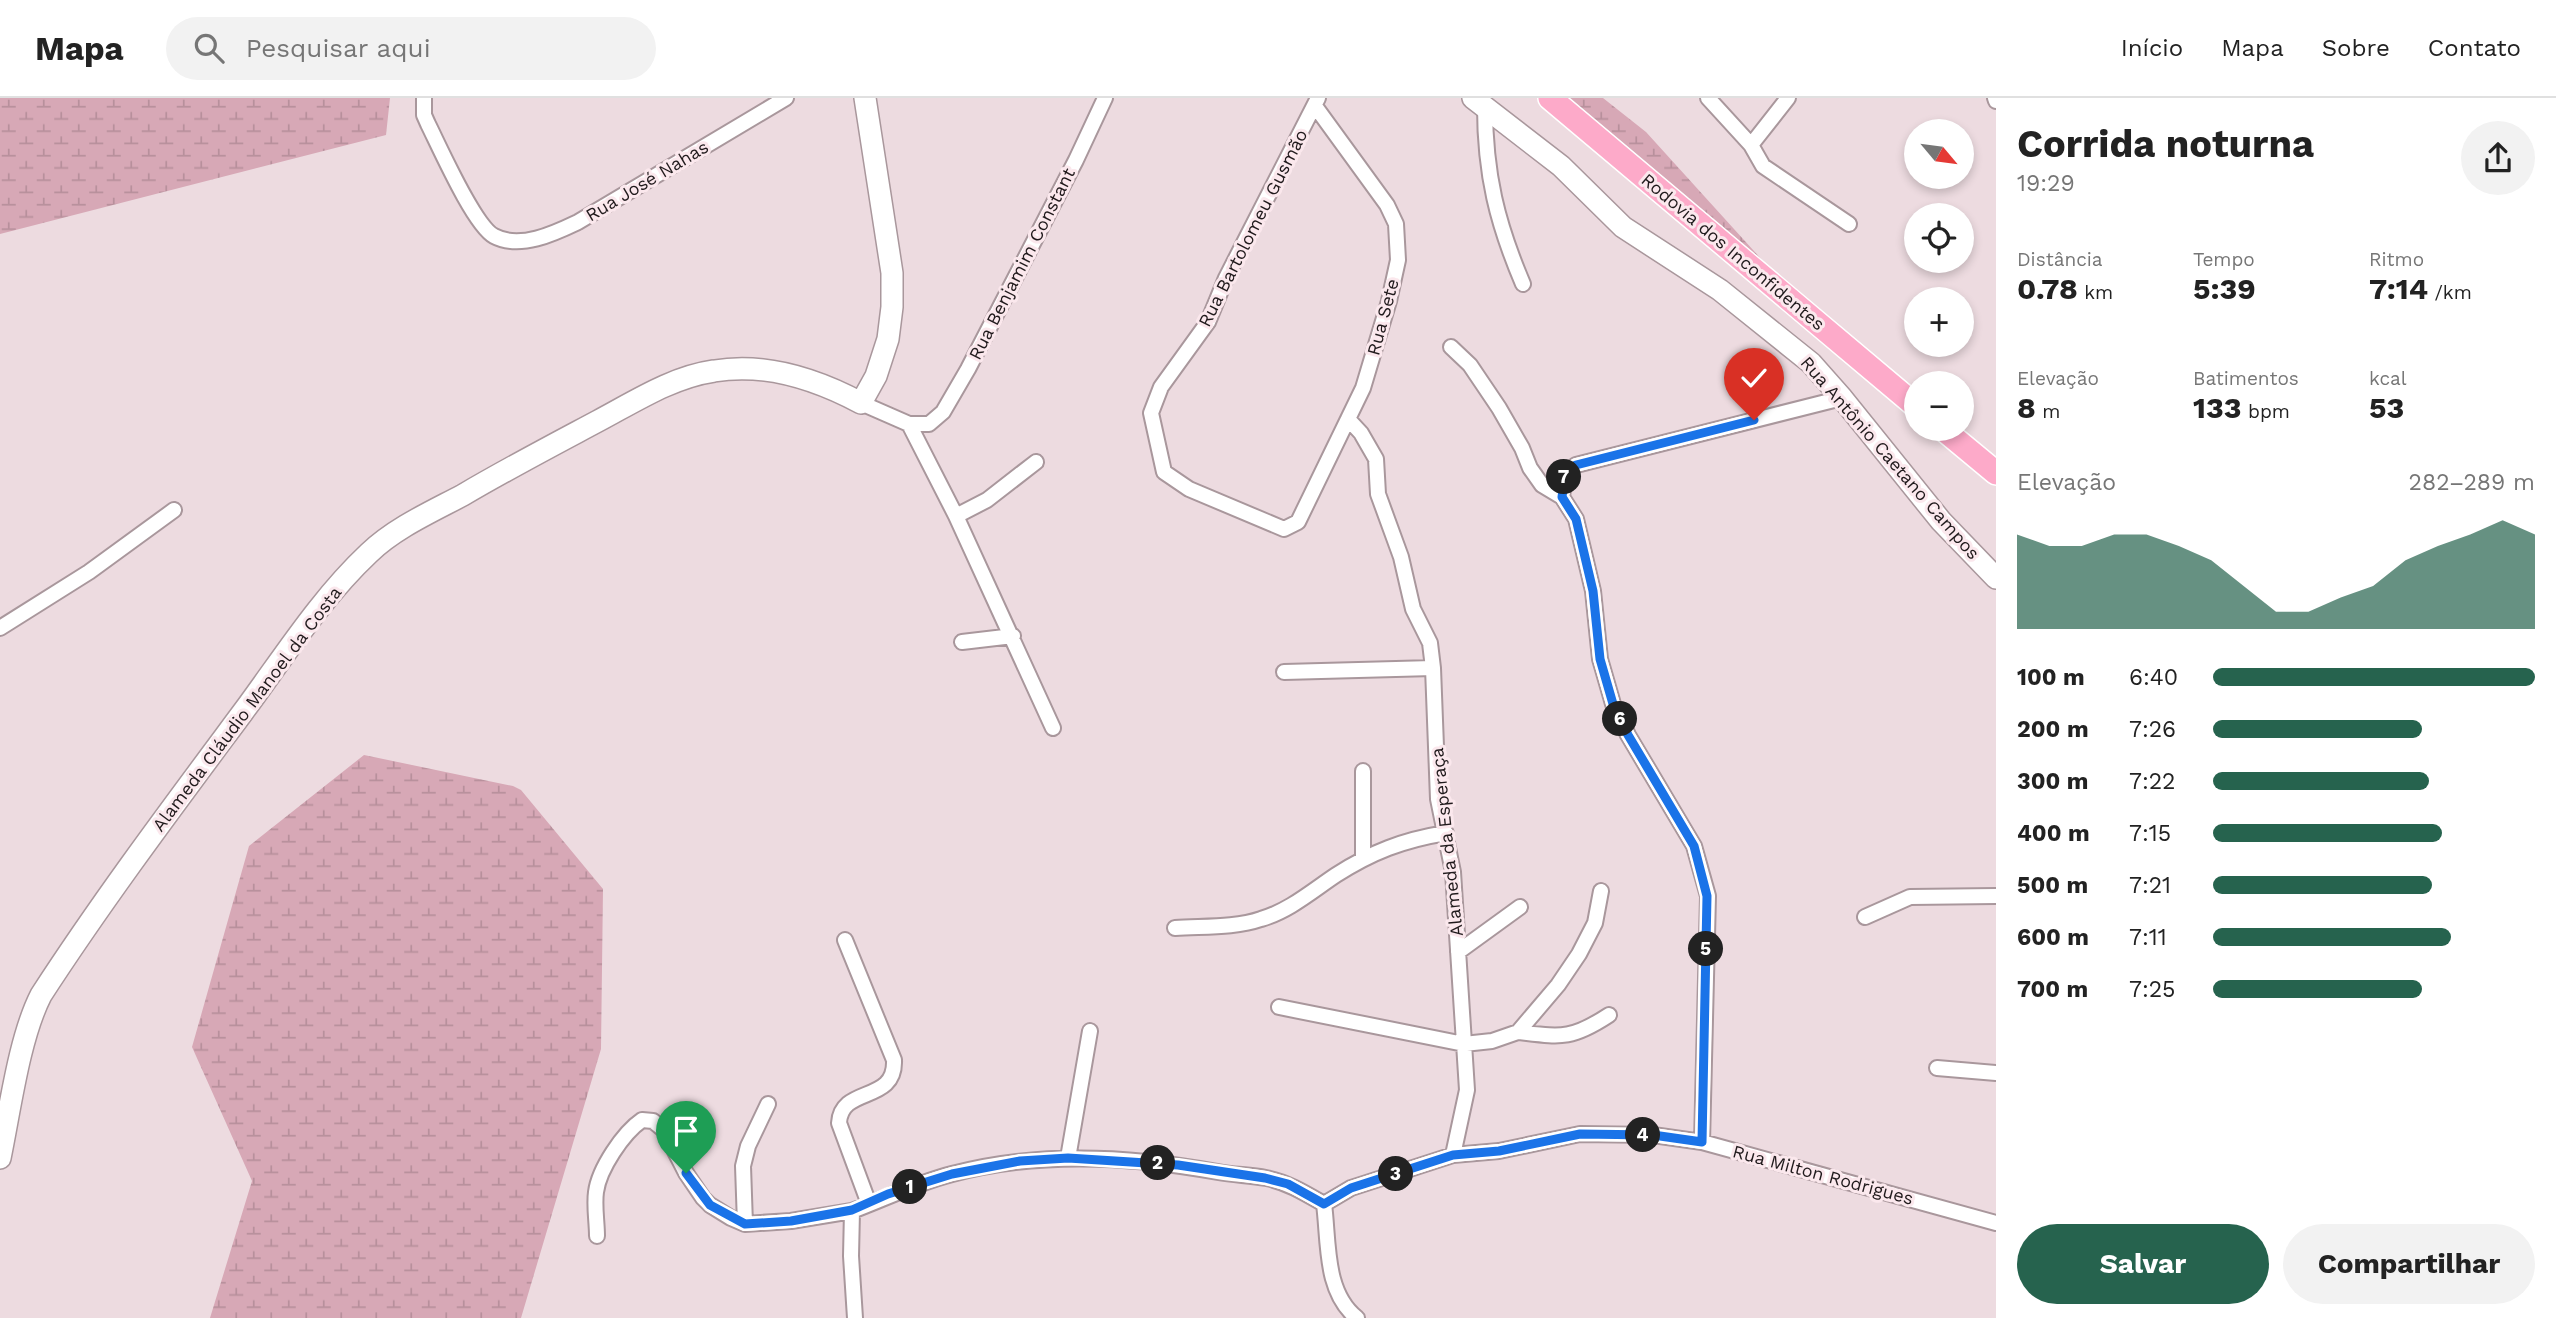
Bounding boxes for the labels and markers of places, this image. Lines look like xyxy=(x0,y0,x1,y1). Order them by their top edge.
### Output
pin xyxy=(1724,348,1784,420)
pin: 7 xyxy=(1546,460,1582,494)
pin: 6 xyxy=(1602,702,1638,736)
pin: 5 xyxy=(1688,932,1724,966)
pin xyxy=(656,1101,716,1173)
pin: 4 xyxy=(1626,1118,1660,1152)
pin: 2 xyxy=(1140,1146,1176,1180)
pin: 3 xyxy=(1378,1156,1414,1192)
pin: 1 xyxy=(892,1170,928,1204)

